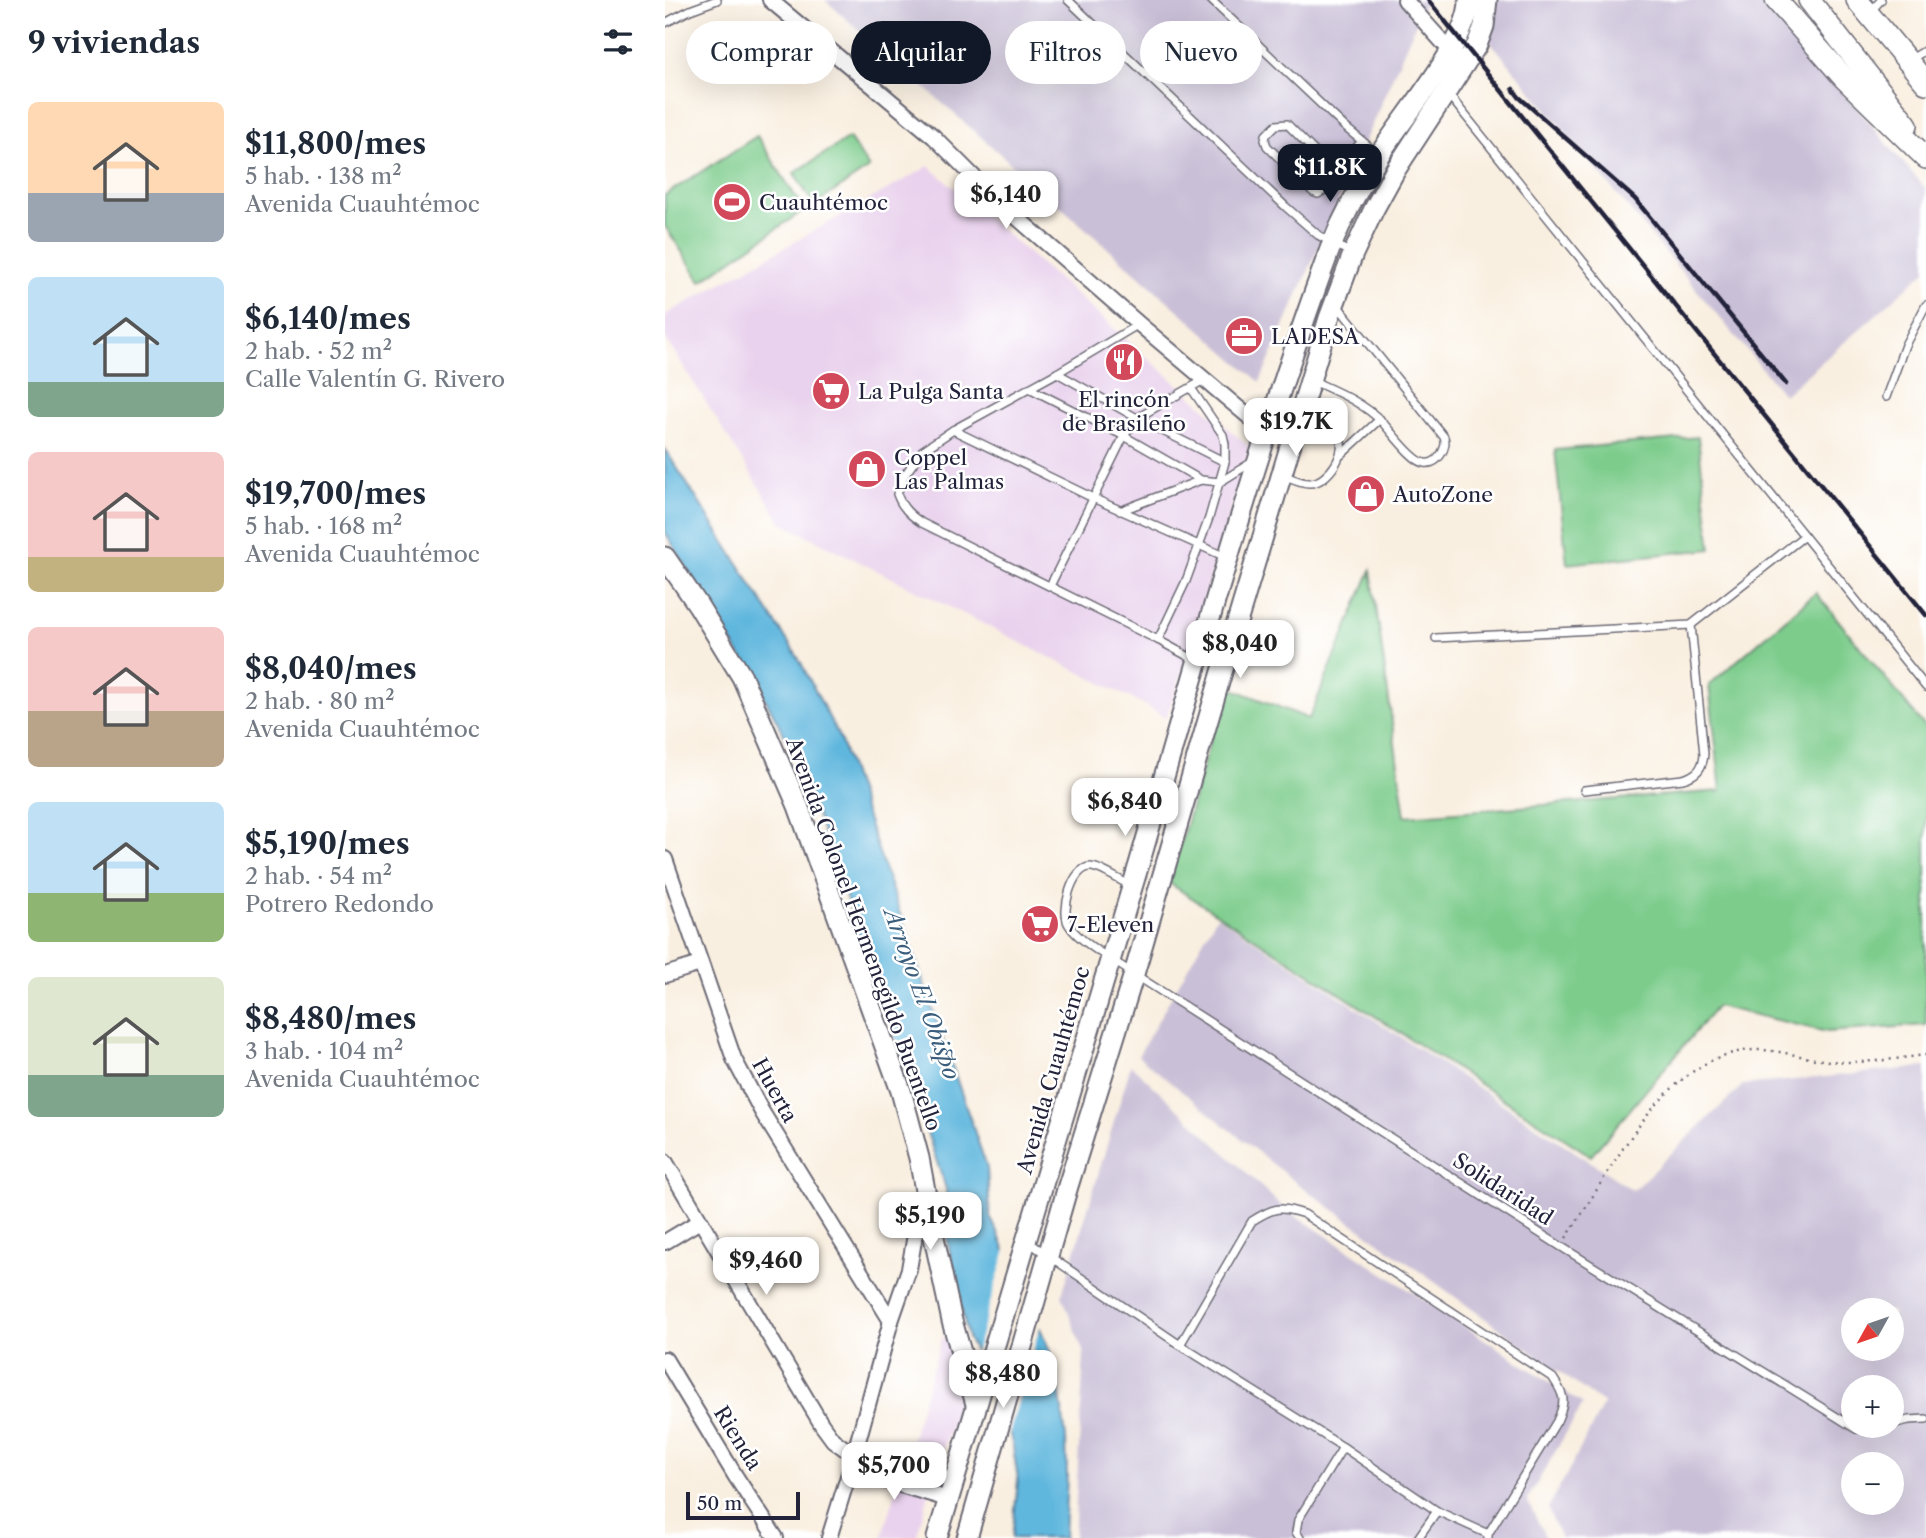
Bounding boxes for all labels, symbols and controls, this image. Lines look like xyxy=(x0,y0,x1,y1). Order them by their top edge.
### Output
chip: Comprar xyxy=(686,21,837,84)
chip: Alquilar xyxy=(851,21,991,84)
chip: Filtros xyxy=(1005,21,1126,84)
chip: Nuevo xyxy=(1140,21,1262,84)
icon: filters xyxy=(599,23,637,61)
text: 9 viviendas xyxy=(28,24,200,61)
text: $11,800/mes xyxy=(245,125,426,162)
icon: home xyxy=(84,130,168,214)
pin: $11.8K xyxy=(1273,144,1387,204)
text: $11.8K xyxy=(1294,153,1366,181)
text: 5 hab. · 138 m² xyxy=(245,162,402,190)
pin: $6,140 xyxy=(949,172,1063,231)
text: $6,140 xyxy=(970,180,1042,208)
sports icon: Cuauhtémoc xyxy=(711,181,753,223)
text: Avenida Cuauhtémoc xyxy=(245,190,480,218)
place label: Cuauhtémoc xyxy=(759,190,888,215)
text: $6,140/mes xyxy=(245,300,411,337)
icon: home xyxy=(84,305,168,389)
office icon: LADESA xyxy=(1223,315,1265,357)
place label: LADESA xyxy=(1271,324,1360,349)
text: 2 hab. · 52 m² xyxy=(245,337,392,365)
restaurant icon: El rincón de Brasileño xyxy=(1103,341,1145,383)
text: Calle Valentín G. Rivero xyxy=(245,365,505,393)
supermarket icon: La Pulga Santa xyxy=(810,370,852,412)
place label: La Pulga Santa xyxy=(858,379,1005,404)
place label: El rincón de Brasileño xyxy=(1062,387,1186,436)
pin: $19.7K xyxy=(1239,398,1353,458)
text: $19.7K xyxy=(1260,407,1332,435)
place label: Coppel Las Palmas xyxy=(894,445,1004,494)
shop icon: Coppel Las Palmas xyxy=(846,448,888,490)
shop icon: AutoZone xyxy=(1345,473,1387,515)
text: $19,700/mes xyxy=(245,475,426,512)
icon: home xyxy=(84,480,168,564)
place label: AutoZone xyxy=(1392,482,1493,507)
text: 5 hab. · 168 m² xyxy=(245,512,402,540)
text: Avenida Cuauhtémoc xyxy=(245,540,480,568)
pin: $8,040 xyxy=(1183,620,1297,680)
text: $8,040 xyxy=(1202,629,1278,657)
text: $8,040/mes xyxy=(245,650,417,687)
icon: home xyxy=(84,655,168,739)
text: 2 hab. · 80 m² xyxy=(245,687,395,715)
text: Avenida Cuauhtémoc xyxy=(245,715,480,743)
street label: Avenida Colonel Hermenegildo Buentello xyxy=(781,733,947,1134)
pin: $6,840 xyxy=(1068,778,1182,838)
text: $6,840 xyxy=(1087,787,1163,815)
text: $5,190/mes xyxy=(245,825,410,862)
icon: home xyxy=(84,830,168,914)
text: 2 hab. · 54 m² xyxy=(245,862,392,890)
text: Potrero Redondo xyxy=(245,890,434,918)
water label: Arroyo El Obispo xyxy=(877,902,966,1084)
supermarket icon: 7-Eleven xyxy=(1019,903,1061,945)
place label: 7-Eleven xyxy=(1067,912,1154,937)
street label: Avenida Cuauhtémoc xyxy=(1011,963,1095,1177)
text: $8,480/mes xyxy=(245,1000,416,1037)
icon: home xyxy=(84,1005,168,1089)
text: 3 hab. · 104 m² xyxy=(245,1037,403,1065)
street label: Huerta xyxy=(747,1053,803,1127)
text: Avenida Cuauhtémoc xyxy=(245,1065,480,1093)
street label: Solidaridad xyxy=(1448,1148,1558,1231)
pin: $5,190 xyxy=(873,1192,987,1252)
text: $5,190 xyxy=(895,1201,965,1229)
pin: $9,460 xyxy=(709,1238,823,1297)
text: $9,460 xyxy=(729,1246,803,1274)
north arrow xyxy=(1841,1298,1904,1362)
map controls xyxy=(1841,1298,1904,1515)
pin: $8,480 xyxy=(946,1350,1060,1410)
text: $8,480 xyxy=(965,1359,1041,1387)
button: + xyxy=(1841,1375,1904,1438)
street label: Rienda xyxy=(709,1401,768,1475)
pin: $5,700 xyxy=(837,1442,951,1502)
text: $5,700 xyxy=(858,1451,930,1479)
button: − xyxy=(1841,1452,1904,1515)
scale bar xyxy=(686,1489,800,1521)
text: 50 m xyxy=(697,1492,742,1515)

